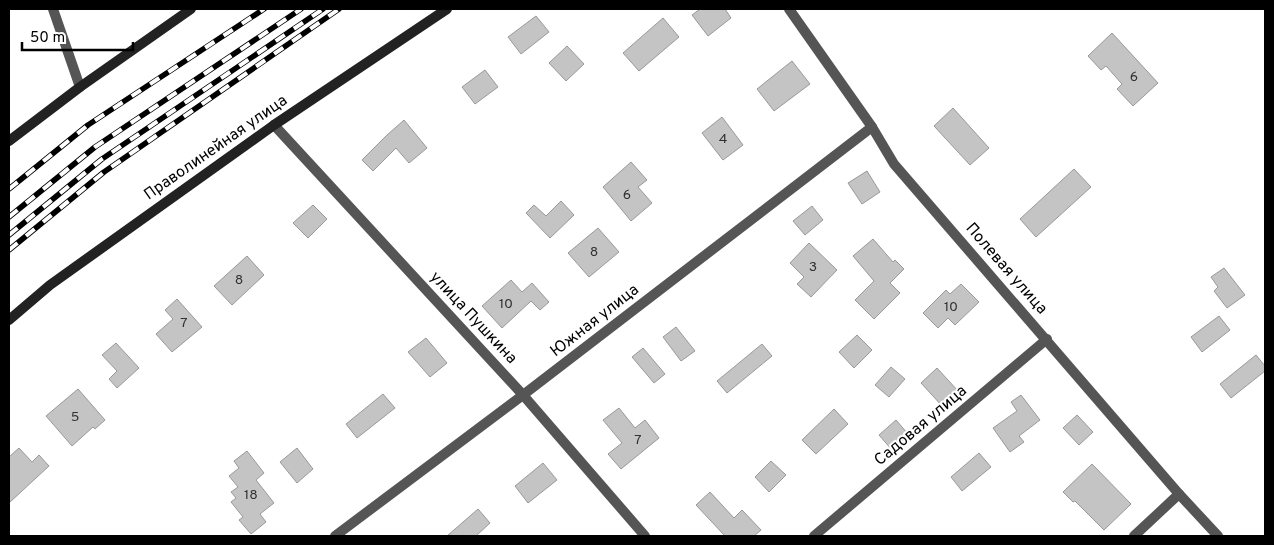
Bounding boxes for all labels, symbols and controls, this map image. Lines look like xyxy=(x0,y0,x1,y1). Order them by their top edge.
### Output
scale bar xyxy=(22,20,134,52)
text: 50 m xyxy=(30,29,65,48)
house number: 6 xyxy=(1130,69,1138,86)
street label: Праволинейная улица xyxy=(140,91,292,205)
house number: 4 xyxy=(719,131,727,148)
house number: 6 xyxy=(623,187,631,204)
street label: Полевая улица xyxy=(961,219,1051,319)
house number: 8 xyxy=(590,244,598,261)
house number: 3 xyxy=(809,259,817,276)
street label: улица Пушкина xyxy=(425,268,521,368)
house number: 8 xyxy=(235,272,243,289)
street label: Южная улица xyxy=(547,280,643,362)
house number: 10 xyxy=(499,296,513,313)
house number: 10 xyxy=(944,299,958,316)
house number: 7 xyxy=(180,315,188,332)
street label: Садовая улица xyxy=(871,381,971,471)
house number: 5 xyxy=(71,409,79,426)
house number: 7 xyxy=(634,432,642,449)
house number: 18 xyxy=(244,487,258,504)

